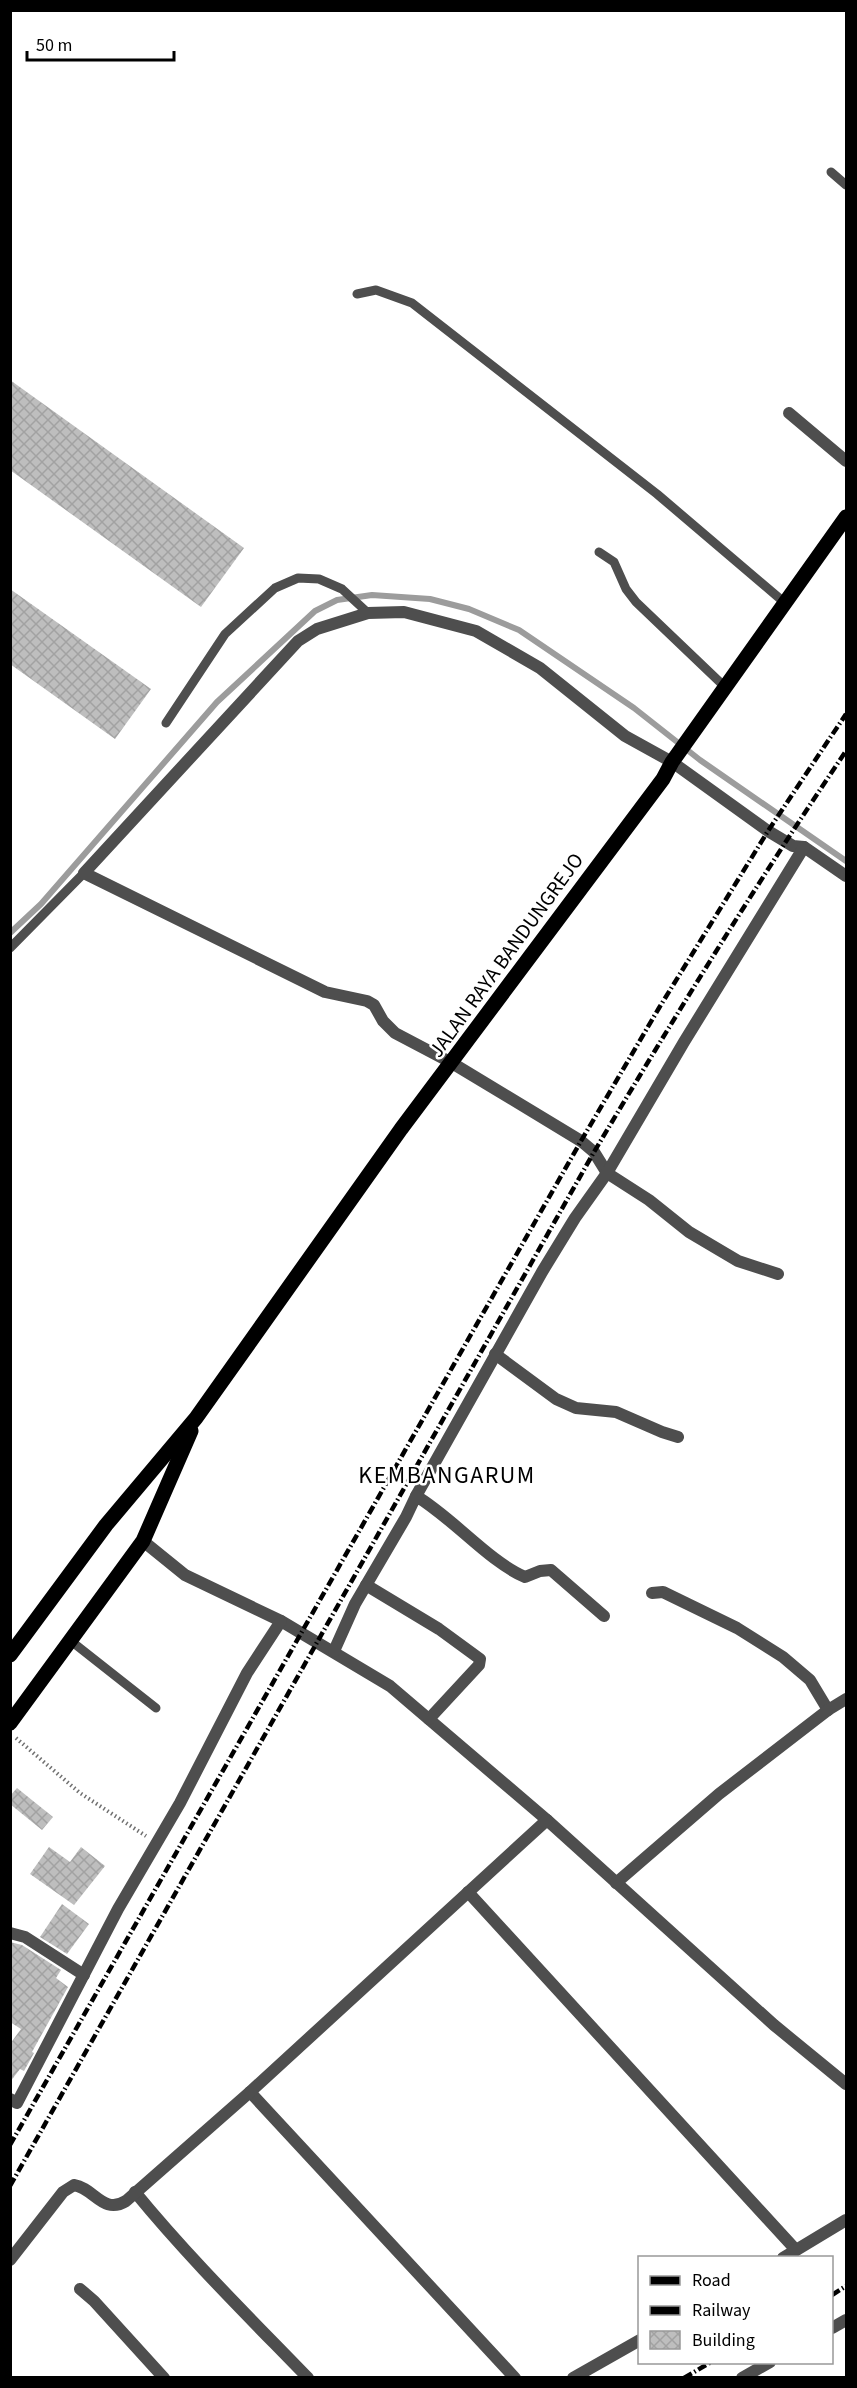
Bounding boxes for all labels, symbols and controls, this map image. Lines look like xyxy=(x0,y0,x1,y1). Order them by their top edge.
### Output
scale bar xyxy=(27,24,174,62)
text: 50 m xyxy=(36,33,72,58)
street label: JALAN RAYA BANDUNGREJO xyxy=(421,846,591,1064)
district label: KEMBANGARUM xyxy=(358,1458,536,1493)
legend xyxy=(638,2256,833,2364)
text: Road xyxy=(692,2268,731,2293)
text: Railway xyxy=(692,2298,751,2323)
text: Building xyxy=(692,2328,755,2353)

